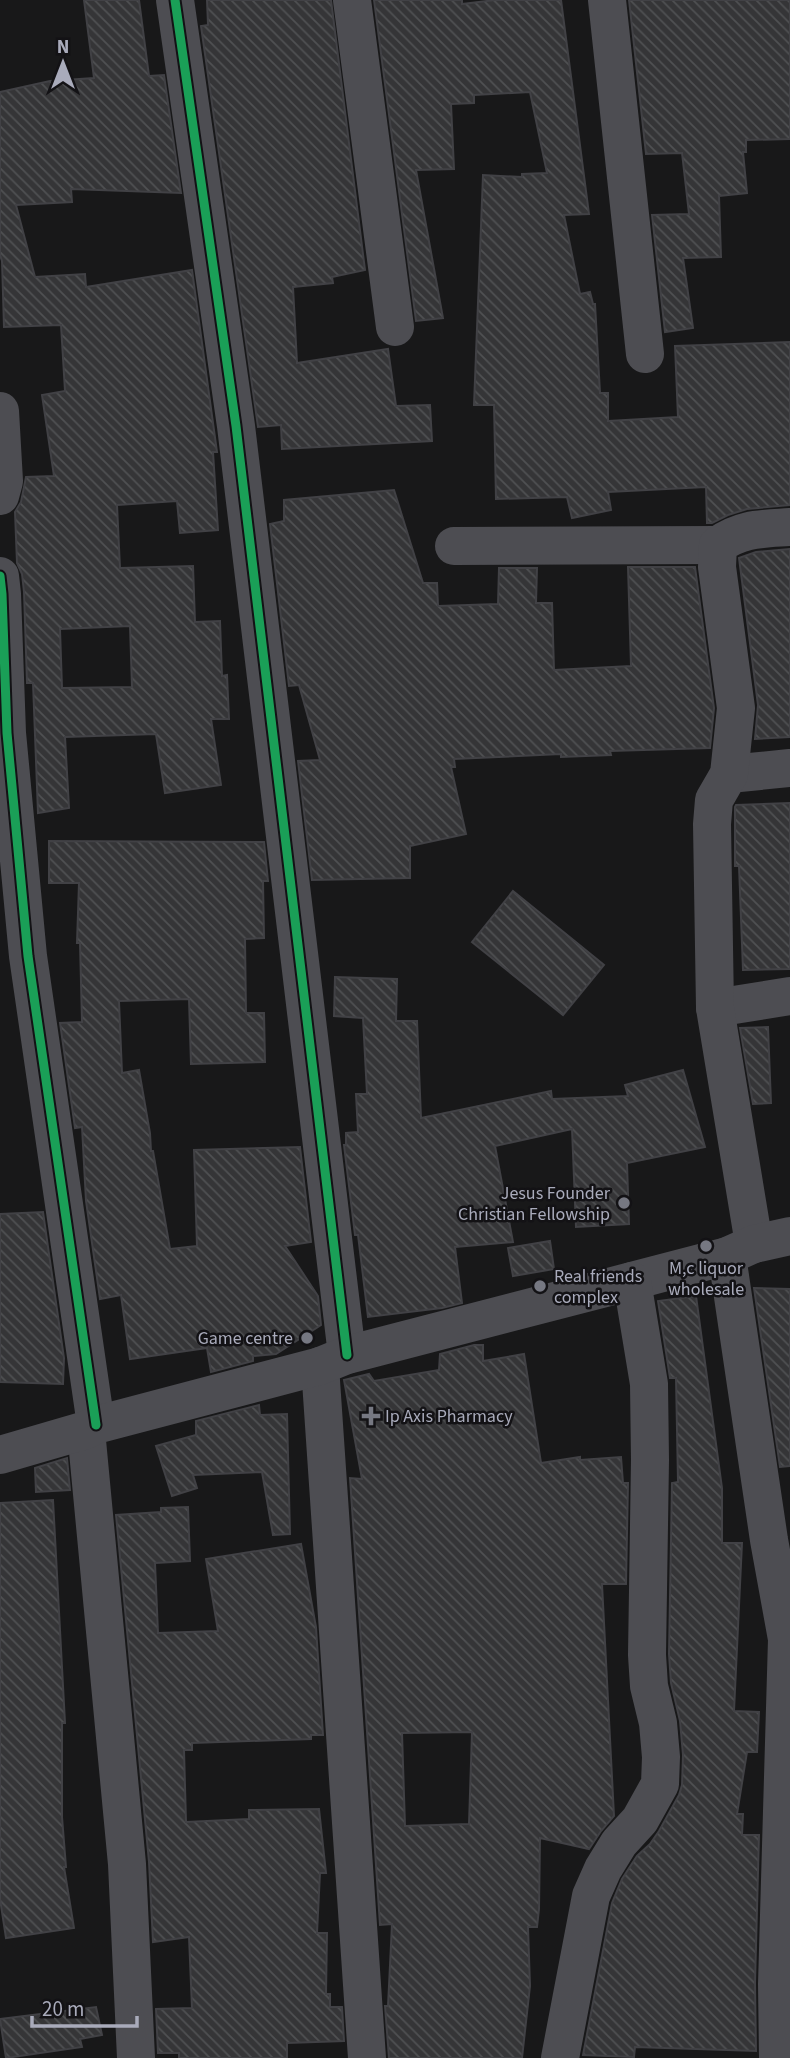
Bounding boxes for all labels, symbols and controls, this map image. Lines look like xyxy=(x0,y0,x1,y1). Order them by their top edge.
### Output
north arrow xyxy=(28,28,98,98)
text: N xyxy=(57,34,69,61)
place label: Jesus Founder Christian Fellowship xyxy=(458,1181,611,1227)
marker: Jesus Founder Christian Fellowship xyxy=(616,1195,632,1211)
marker: M,c liquor wholesale xyxy=(698,1238,714,1254)
place label: M,c liquor wholesale xyxy=(668,1256,744,1302)
place label: Real friends complex xyxy=(554,1264,642,1310)
marker: Real friends complex xyxy=(532,1278,548,1294)
place label: Game centre xyxy=(198,1326,293,1351)
marker: Game centre xyxy=(299,1330,315,1346)
place label: Ip Axis Pharmacy xyxy=(385,1404,513,1429)
marker: Ip Axis Pharmacy xyxy=(363,1408,379,1424)
scale bar xyxy=(32,1984,136,2028)
text: 20 m xyxy=(42,1994,84,2024)

